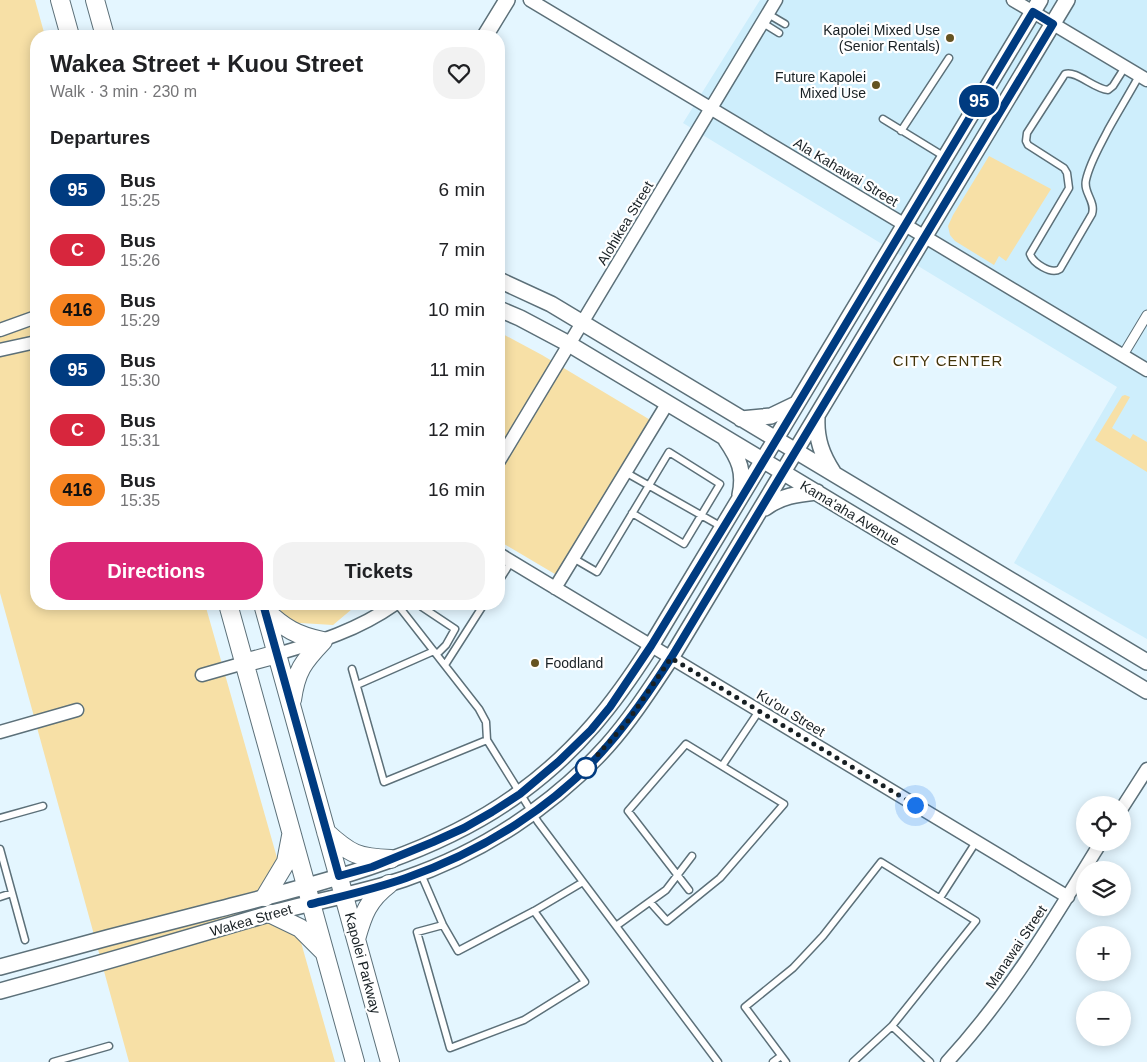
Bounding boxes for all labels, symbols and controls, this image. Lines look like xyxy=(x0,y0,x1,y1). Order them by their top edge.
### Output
place label: Kapolei Mixed Use (Senior Rentals) xyxy=(823,22,940,54)
marker: Kapolei Mixed Use (Senior Rentals) xyxy=(944,32,956,44)
button: heart xyxy=(433,47,485,99)
text: Wakea Street + Kuou Street xyxy=(50,50,363,77)
place label: Future Kapolei Mixed Use xyxy=(775,69,866,101)
marker: Future Kapolei Mixed Use xyxy=(870,79,882,91)
text: Walk · 3 min · 230 m xyxy=(50,83,197,100)
line badge: 95 xyxy=(956,85,1002,117)
text: 95 xyxy=(969,91,989,111)
text: Departures xyxy=(50,127,150,148)
street label: Ala Kahawai Street xyxy=(791,134,901,210)
text: Bus xyxy=(120,170,156,191)
street label: Alohikea Street xyxy=(594,178,656,268)
text: 6 min xyxy=(439,179,485,200)
text: 95 xyxy=(67,180,88,200)
text: 15:25 xyxy=(120,192,160,209)
text: Bus xyxy=(120,230,156,251)
text: 7 min xyxy=(439,239,485,260)
text: C xyxy=(71,240,84,260)
text: 15:26 xyxy=(120,252,160,269)
text: Bus xyxy=(120,290,156,311)
text: 10 min xyxy=(428,299,485,320)
text: 416 xyxy=(62,300,93,320)
text: 15:29 xyxy=(120,312,160,329)
text: Bus xyxy=(120,350,156,371)
district label: CITY CENTER xyxy=(893,352,1003,369)
text: 11 min xyxy=(429,359,485,380)
text: 95 xyxy=(67,360,88,380)
text: 15:30 xyxy=(120,372,160,389)
text: Bus xyxy=(120,410,156,431)
text: 12 min xyxy=(428,419,485,440)
text: C xyxy=(71,420,84,440)
text: 15:31 xyxy=(120,432,160,449)
text: Bus xyxy=(120,470,156,491)
street label: Kama'aha Avenue xyxy=(797,477,903,549)
text: 16 min xyxy=(428,479,485,500)
text: 416 xyxy=(62,480,93,500)
text: 15:35 xyxy=(120,492,160,509)
button: Directions xyxy=(50,542,263,600)
button: Tickets xyxy=(273,542,485,600)
place label: Foodland xyxy=(545,655,603,671)
marker: Foodland xyxy=(529,657,541,669)
street label: Ku'ou Street xyxy=(754,686,828,740)
unlabelled marker xyxy=(575,757,597,779)
your location xyxy=(903,793,928,818)
map controls xyxy=(1076,796,1131,1046)
button: locate xyxy=(1076,796,1131,851)
button: layers xyxy=(1076,861,1131,916)
street label: Wakea Street xyxy=(208,901,294,939)
street label: Manawai Street xyxy=(982,902,1050,992)
street label: Kapolei Parkway xyxy=(342,911,384,1015)
button: + xyxy=(1076,926,1131,981)
button: − xyxy=(1076,991,1131,1046)

